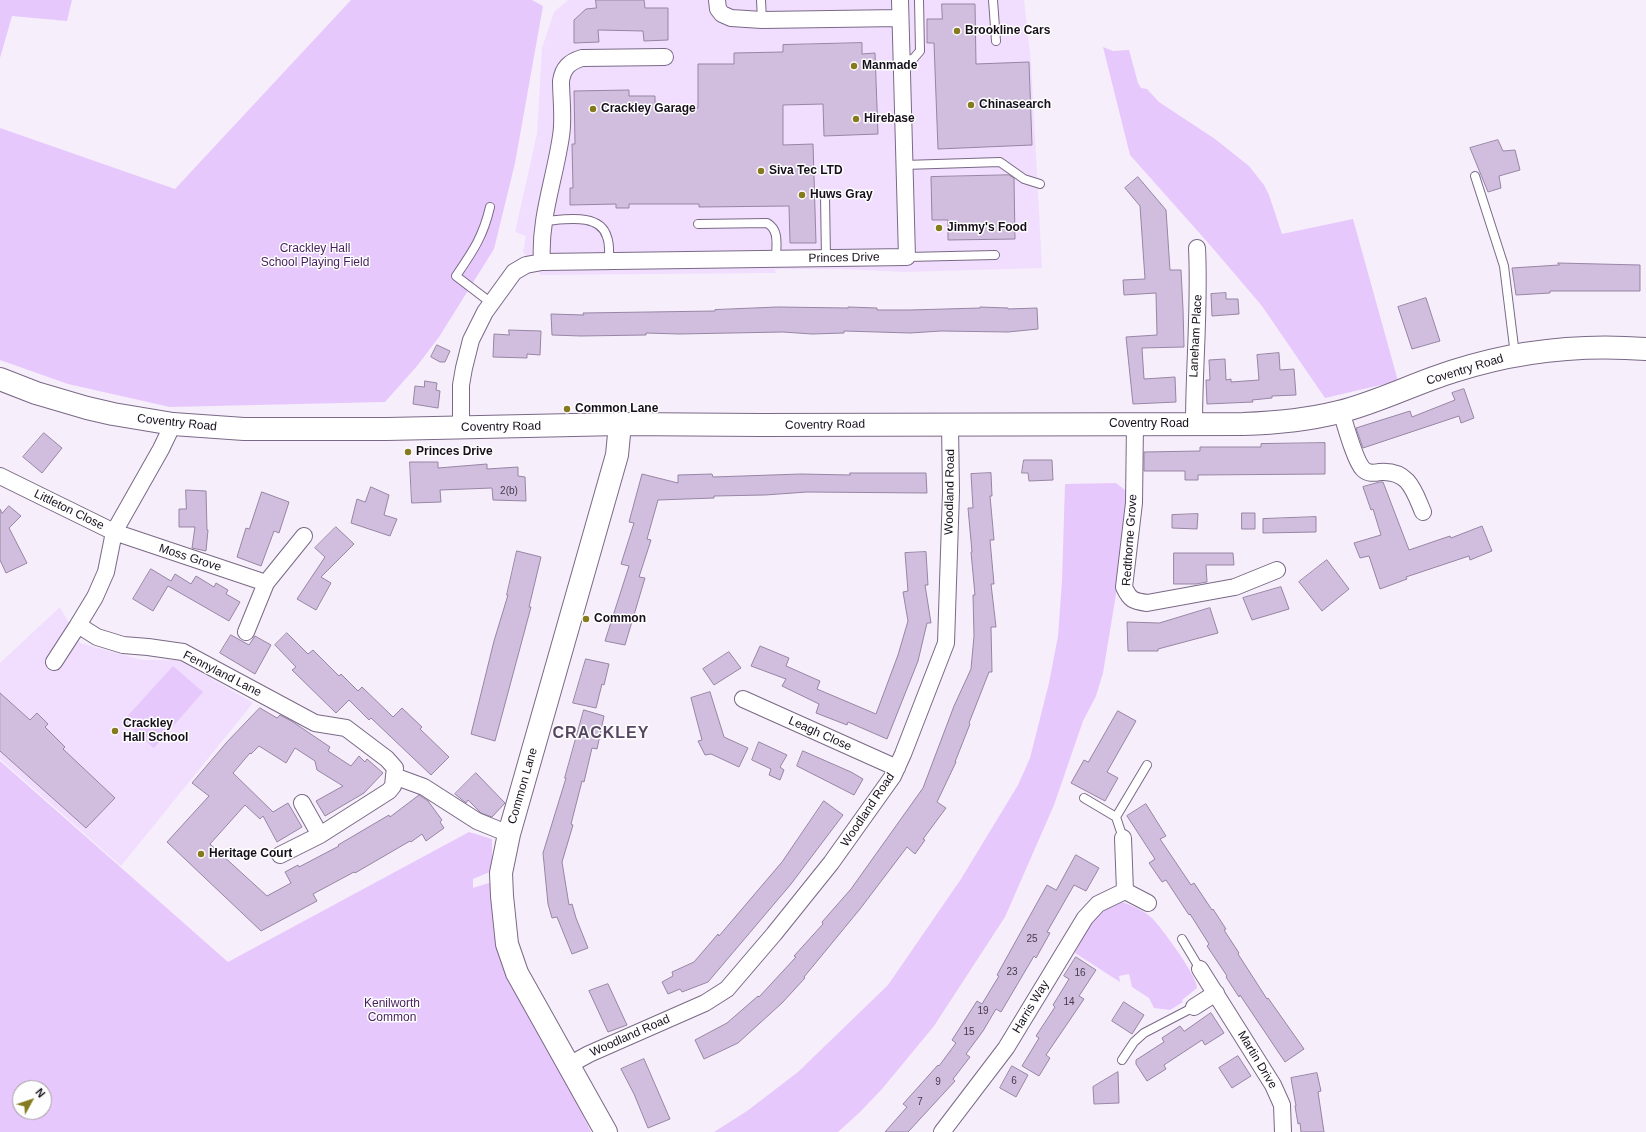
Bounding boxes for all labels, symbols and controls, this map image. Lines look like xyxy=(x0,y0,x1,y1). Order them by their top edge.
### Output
place label: Brookline Cars xyxy=(965,24,1050,38)
marker: Brookline Cars xyxy=(952,26,962,36)
place label: Manmade xyxy=(862,59,917,73)
marker: Manmade xyxy=(849,61,859,71)
place label: Chinasearch xyxy=(979,98,1051,112)
marker: Chinasearch xyxy=(966,100,976,110)
place label: Crackley Garage xyxy=(601,102,696,116)
marker: Crackley Garage xyxy=(588,104,598,114)
place label: Hirebase xyxy=(864,112,915,126)
marker: Hirebase xyxy=(851,114,861,124)
place label: Siva Tec LTD xyxy=(769,164,843,178)
marker: Siva Tec LTD xyxy=(756,166,766,176)
place label: Huws Gray xyxy=(810,188,873,202)
marker: Huws Gray xyxy=(797,190,807,200)
place label: Jimmy's Food xyxy=(947,221,1027,235)
marker: Jimmy's Food xyxy=(934,223,944,233)
park label: Crackley Hall School Playing Field xyxy=(261,242,369,270)
street label: Princes Drive xyxy=(808,250,880,266)
street label: Laneham Place xyxy=(1187,294,1205,378)
street label: Coventry Road xyxy=(1425,351,1505,389)
place label: Common Lane xyxy=(575,402,658,416)
marker: Common Lane xyxy=(562,404,572,414)
street label: Coventry Road xyxy=(136,412,218,434)
street label: Coventry Road xyxy=(785,417,865,433)
street label: Coventry Road xyxy=(1109,417,1189,431)
street label: Coventry Road xyxy=(461,419,541,435)
place label: Princes Drive xyxy=(416,445,493,459)
marker: Princes Drive xyxy=(403,447,413,457)
street label: Woodland Road xyxy=(942,449,958,535)
house number: 2(b) xyxy=(500,485,518,497)
street label: Littleton Close xyxy=(32,487,106,533)
street label: Redthorne Grove xyxy=(1120,494,1140,586)
street label: Moss Grove xyxy=(157,541,223,575)
place label: Common xyxy=(594,612,646,626)
marker: Common xyxy=(581,614,591,624)
street label: Fennyland Lane xyxy=(180,648,264,700)
street label: Leagh Close xyxy=(786,714,854,754)
place label: Crackley Hall School xyxy=(123,717,188,745)
district label: CRACKLEY xyxy=(553,724,649,744)
marker: Crackley Hall School xyxy=(110,726,120,736)
street label: Common Lane xyxy=(505,746,541,826)
street label: Woodland Road xyxy=(838,770,898,850)
place label: Heritage Court xyxy=(209,847,292,861)
marker: Heritage Court xyxy=(196,849,206,859)
house number: 25 xyxy=(1026,933,1038,945)
house number: 23 xyxy=(1006,966,1018,978)
house number: 16 xyxy=(1074,967,1086,979)
street label: Harris Way xyxy=(1010,978,1052,1036)
house number: 14 xyxy=(1063,996,1075,1008)
park label: Kenilworth Common xyxy=(364,997,420,1025)
house number: 19 xyxy=(977,1005,989,1017)
street label: Woodland Road xyxy=(588,1012,672,1060)
house number: 15 xyxy=(963,1026,975,1038)
street label: Martin Drive xyxy=(1234,1029,1280,1091)
house number: 6 xyxy=(1011,1075,1017,1087)
house number: 9 xyxy=(935,1076,941,1088)
north arrow xyxy=(12,1080,52,1120)
text: N xyxy=(33,1086,48,1100)
house number: 7 xyxy=(917,1096,923,1108)

